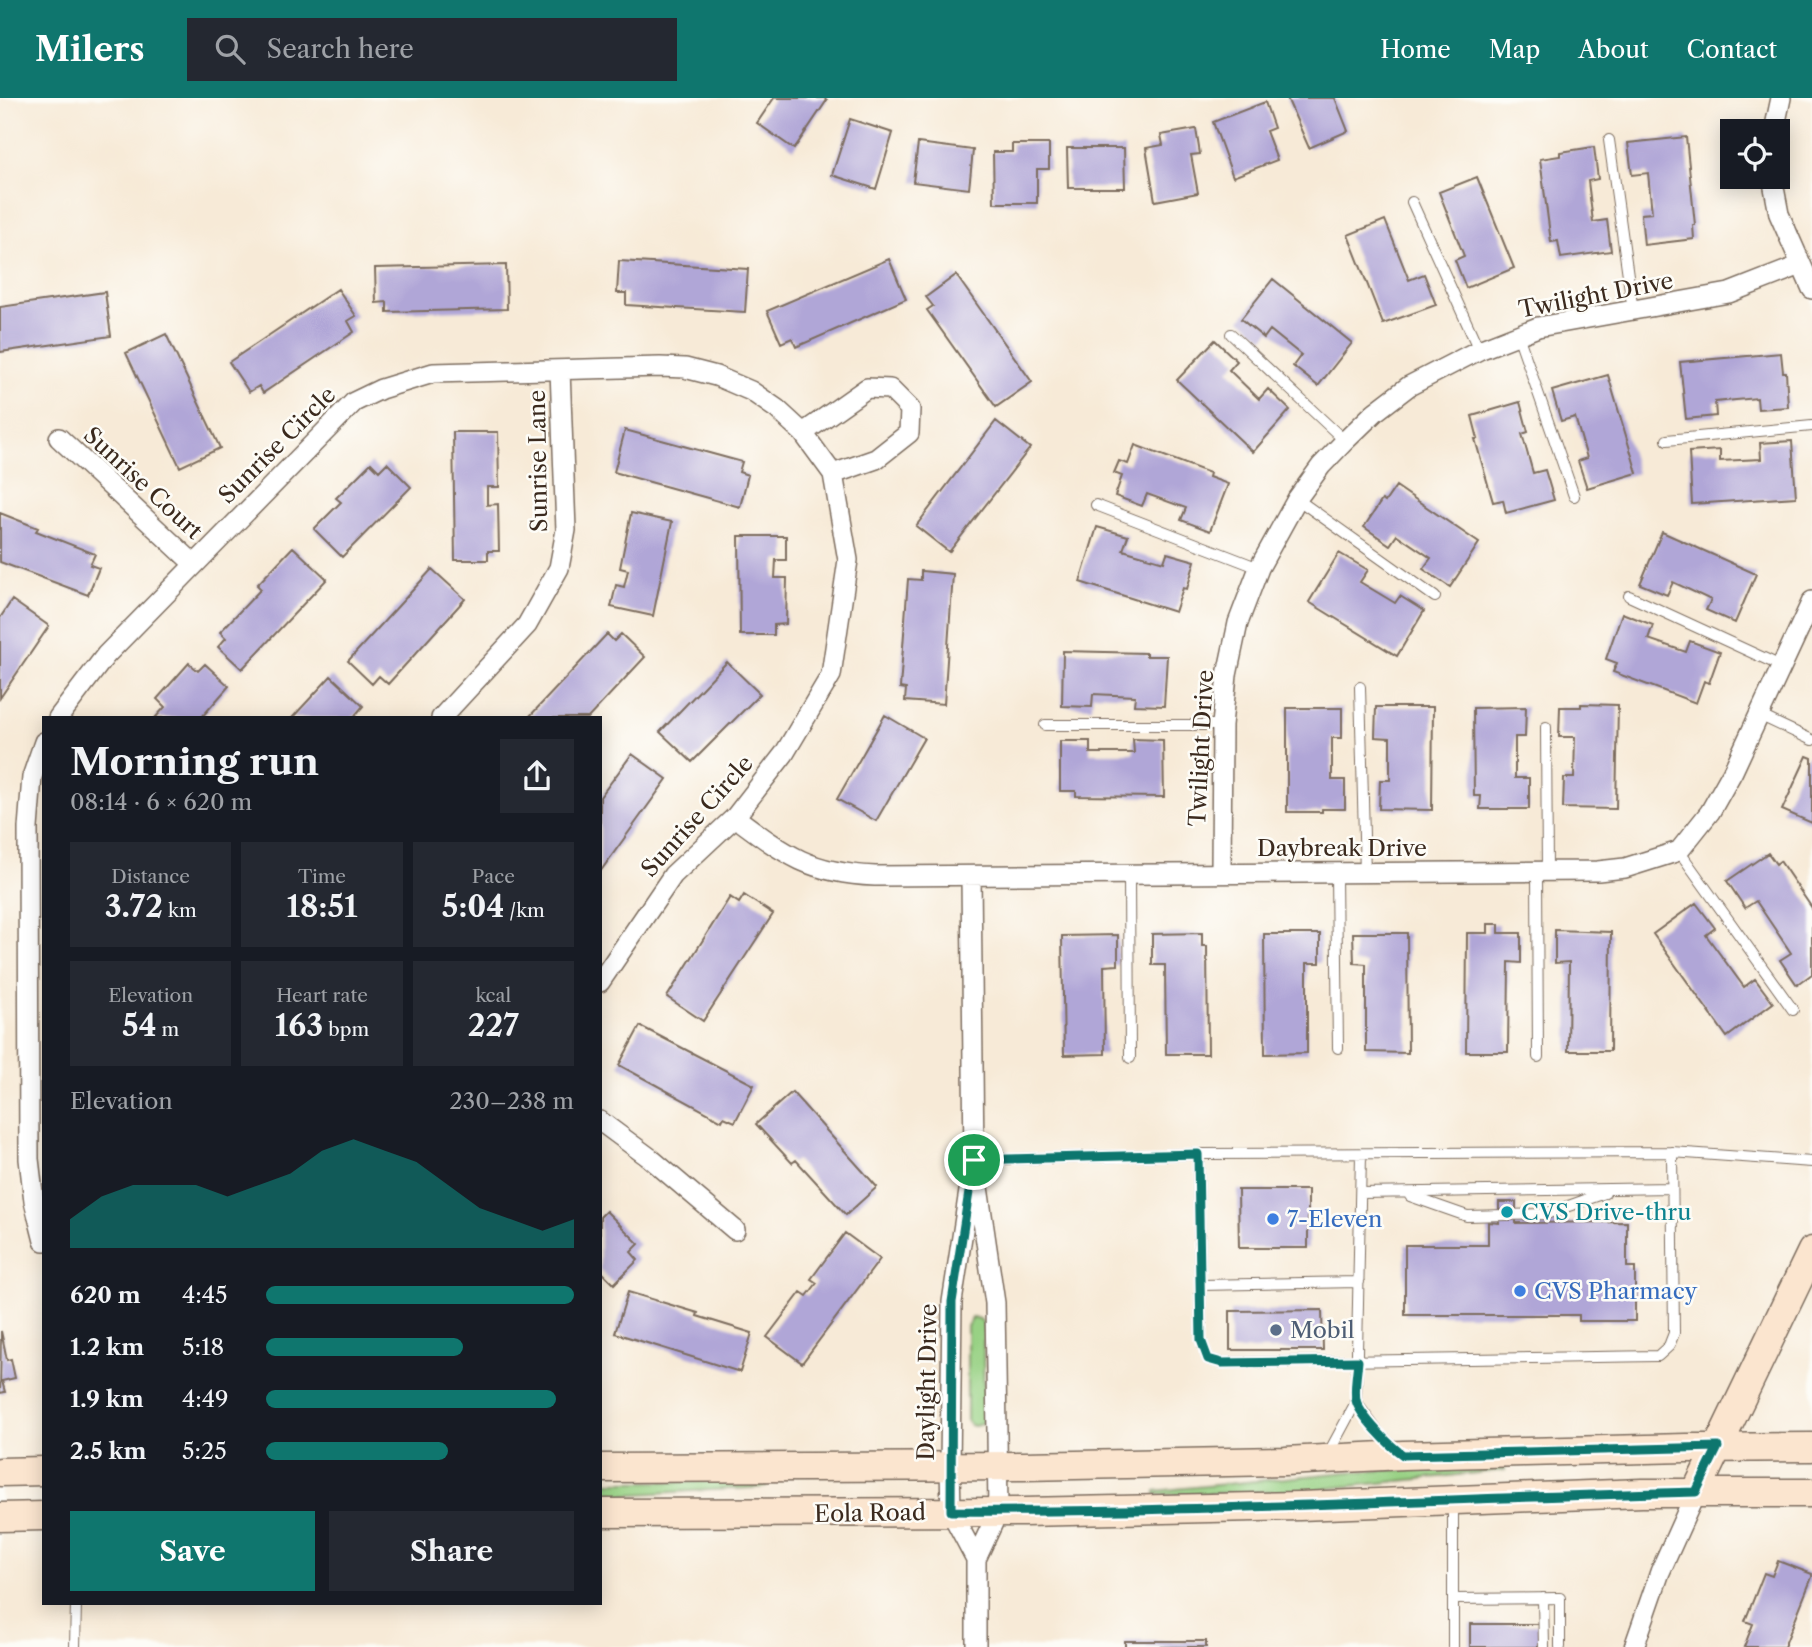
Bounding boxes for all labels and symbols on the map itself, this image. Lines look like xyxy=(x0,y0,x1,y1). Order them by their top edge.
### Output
street label: Twilight Drive xyxy=(1516,266,1676,324)
street label: Sunrise Circle xyxy=(213,381,341,509)
street label: Sunrise Lane xyxy=(523,390,553,532)
street label: Sunrise Court xyxy=(78,421,208,545)
street label: Twilight Drive xyxy=(1183,669,1219,827)
street label: Sunrise Circle xyxy=(635,749,759,883)
street label: Daybreak Drive xyxy=(1257,834,1427,862)
pin xyxy=(944,1130,1004,1190)
place label: CVS Drive-thru xyxy=(1521,1198,1691,1226)
marker: CVS Drive-thru xyxy=(1499,1204,1515,1220)
place label: 7-Eleven xyxy=(1287,1205,1382,1233)
marker: 7-Eleven xyxy=(1265,1211,1281,1227)
place label: CVS Pharmacy xyxy=(1534,1277,1697,1305)
marker: CVS Pharmacy xyxy=(1512,1283,1528,1299)
street label: Daylight Drive xyxy=(912,1303,942,1461)
place label: Mobil xyxy=(1290,1316,1355,1344)
marker: Mobil xyxy=(1268,1322,1284,1338)
street label: Eola Road xyxy=(814,1498,926,1528)

